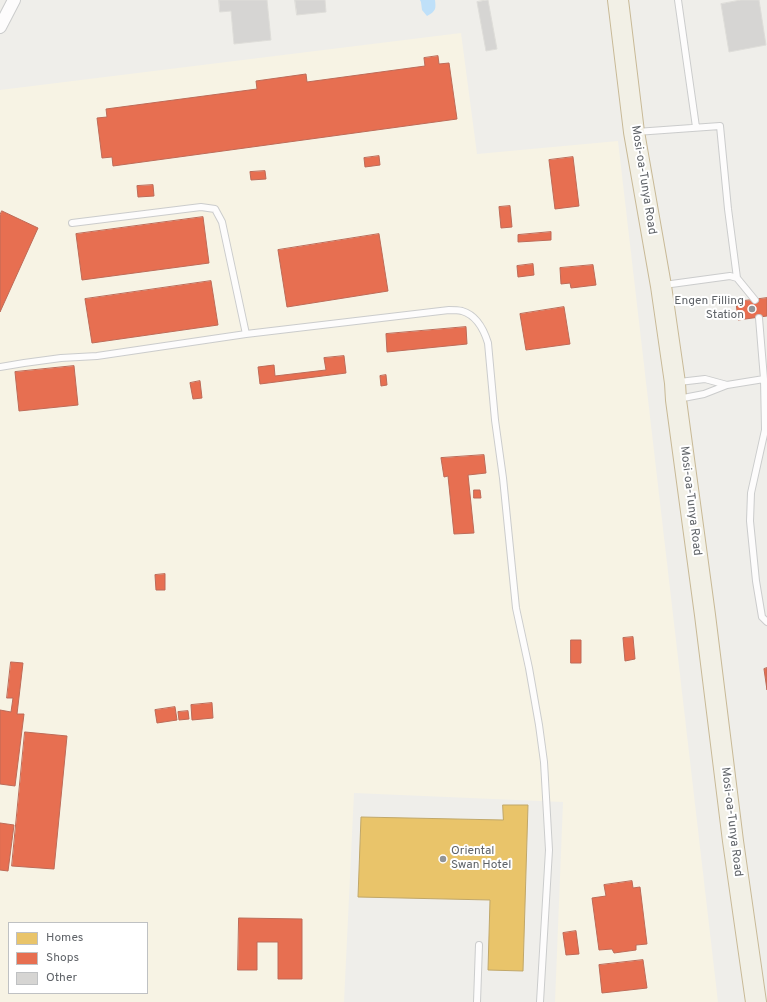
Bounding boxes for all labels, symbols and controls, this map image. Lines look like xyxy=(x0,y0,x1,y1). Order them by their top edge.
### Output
street label: Mosi-oa-Tunya Road xyxy=(627,124,659,236)
place label: Engen Filling Station xyxy=(674,295,744,323)
marker: Engen Filling Station xyxy=(747,304,757,314)
street label: Mosi-oa-Tunya Road xyxy=(676,445,704,557)
street label: Mosi-oa-Tunya Road xyxy=(717,766,745,878)
place label: Oriental Swan Hotel xyxy=(451,845,511,873)
marker: Oriental Swan Hotel xyxy=(438,854,448,864)
legend xyxy=(8,922,148,994)
text: Homes xyxy=(46,930,83,946)
text: Shops xyxy=(46,950,79,966)
text: Other xyxy=(46,970,77,986)

